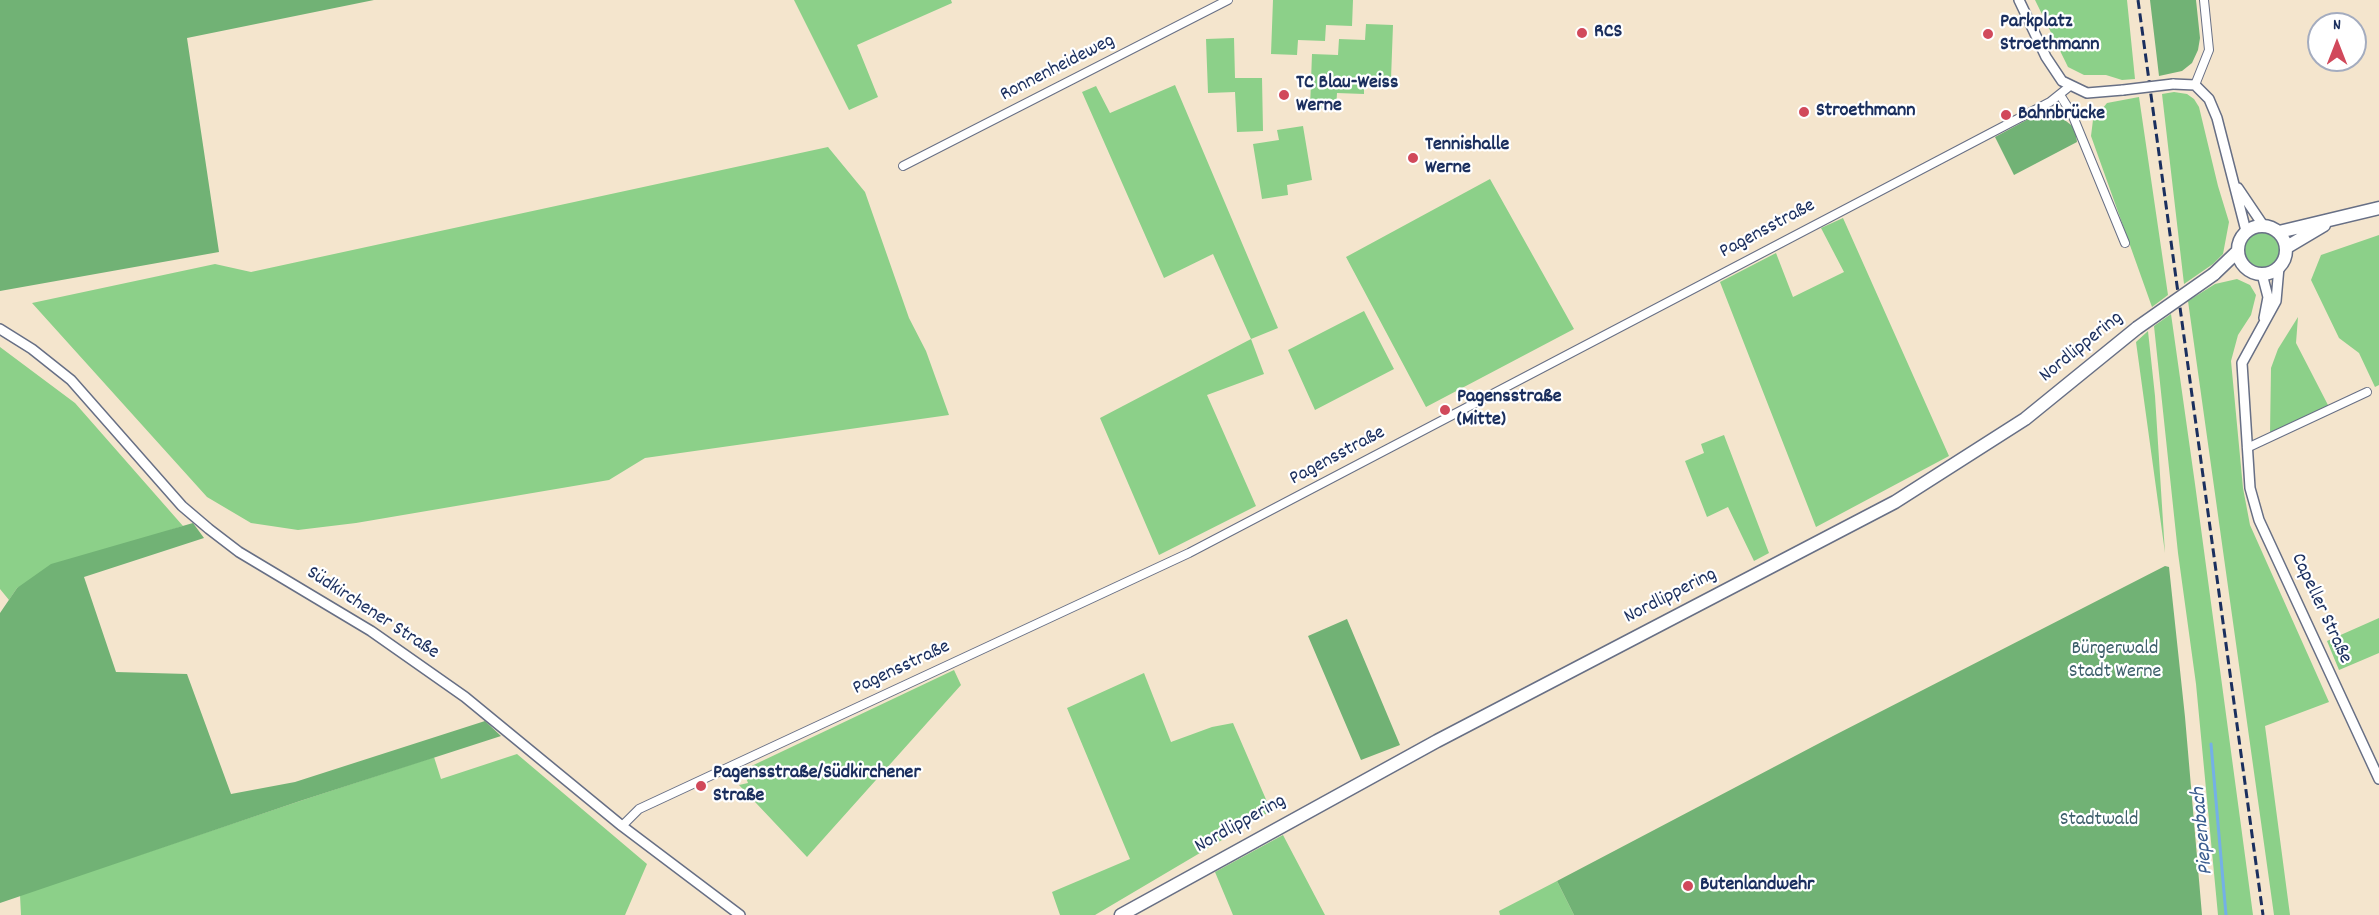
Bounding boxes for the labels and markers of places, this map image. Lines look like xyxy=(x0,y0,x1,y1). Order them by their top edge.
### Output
place label: Parkplatz Stroethmann xyxy=(2000,11,2099,58)
place label: RCS xyxy=(1594,21,1622,45)
marker: RCS xyxy=(1575,26,1589,40)
marker: Parkplatz Stroethmann xyxy=(1981,27,1995,41)
place label: TC Blau-Weiss Werne xyxy=(1296,72,1398,119)
marker: TC Blau-Weiss Werne xyxy=(1277,88,1291,102)
place label: Stroethmann xyxy=(1816,100,1915,124)
place label: Bahnbrücke xyxy=(2018,103,2105,127)
marker: Stroethmann xyxy=(1797,105,1811,119)
marker: Bahnbrücke xyxy=(1999,108,2013,122)
place label: Tennishalle Werne xyxy=(1425,134,1509,181)
marker: Tennishalle Werne xyxy=(1406,151,1420,165)
place label: Pagensstraße (Mitte) xyxy=(1457,386,1562,433)
marker: Pagensstraße (Mitte) xyxy=(1438,403,1452,417)
place label: Pagensstraße/Südkirchener Straße xyxy=(713,762,921,809)
marker: Pagensstraße/Südkirchener Straße xyxy=(694,779,708,793)
place label: Butenlandwehr xyxy=(1700,874,1815,898)
marker: Butenlandwehr xyxy=(1681,879,1695,893)

